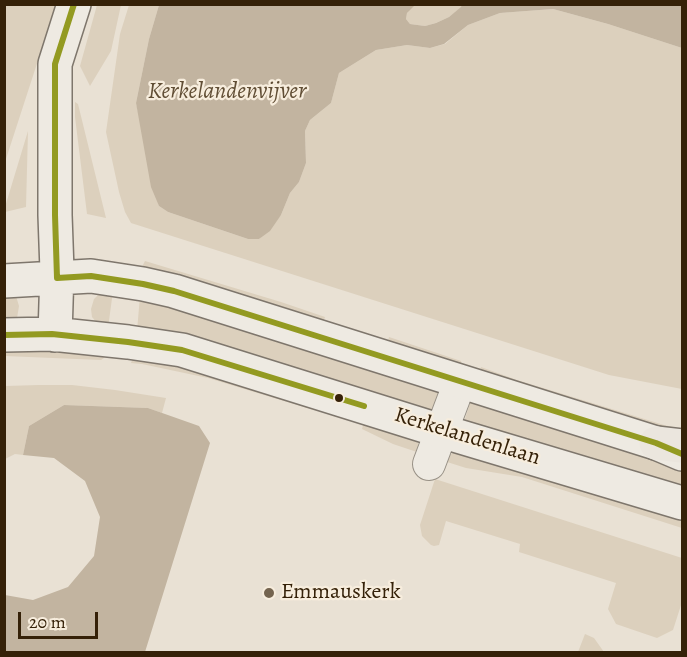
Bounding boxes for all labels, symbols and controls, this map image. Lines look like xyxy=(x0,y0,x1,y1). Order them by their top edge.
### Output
water label: Kerkelandenvijver xyxy=(148,78,306,106)
unlabelled marker xyxy=(333,392,345,404)
street label: Kerkelandenlaan xyxy=(391,402,543,472)
place label: Emmauskerk xyxy=(281,580,401,606)
marker: Emmauskerk xyxy=(262,586,276,600)
scale bar xyxy=(21,600,100,638)
text: 20 m xyxy=(29,610,66,634)

